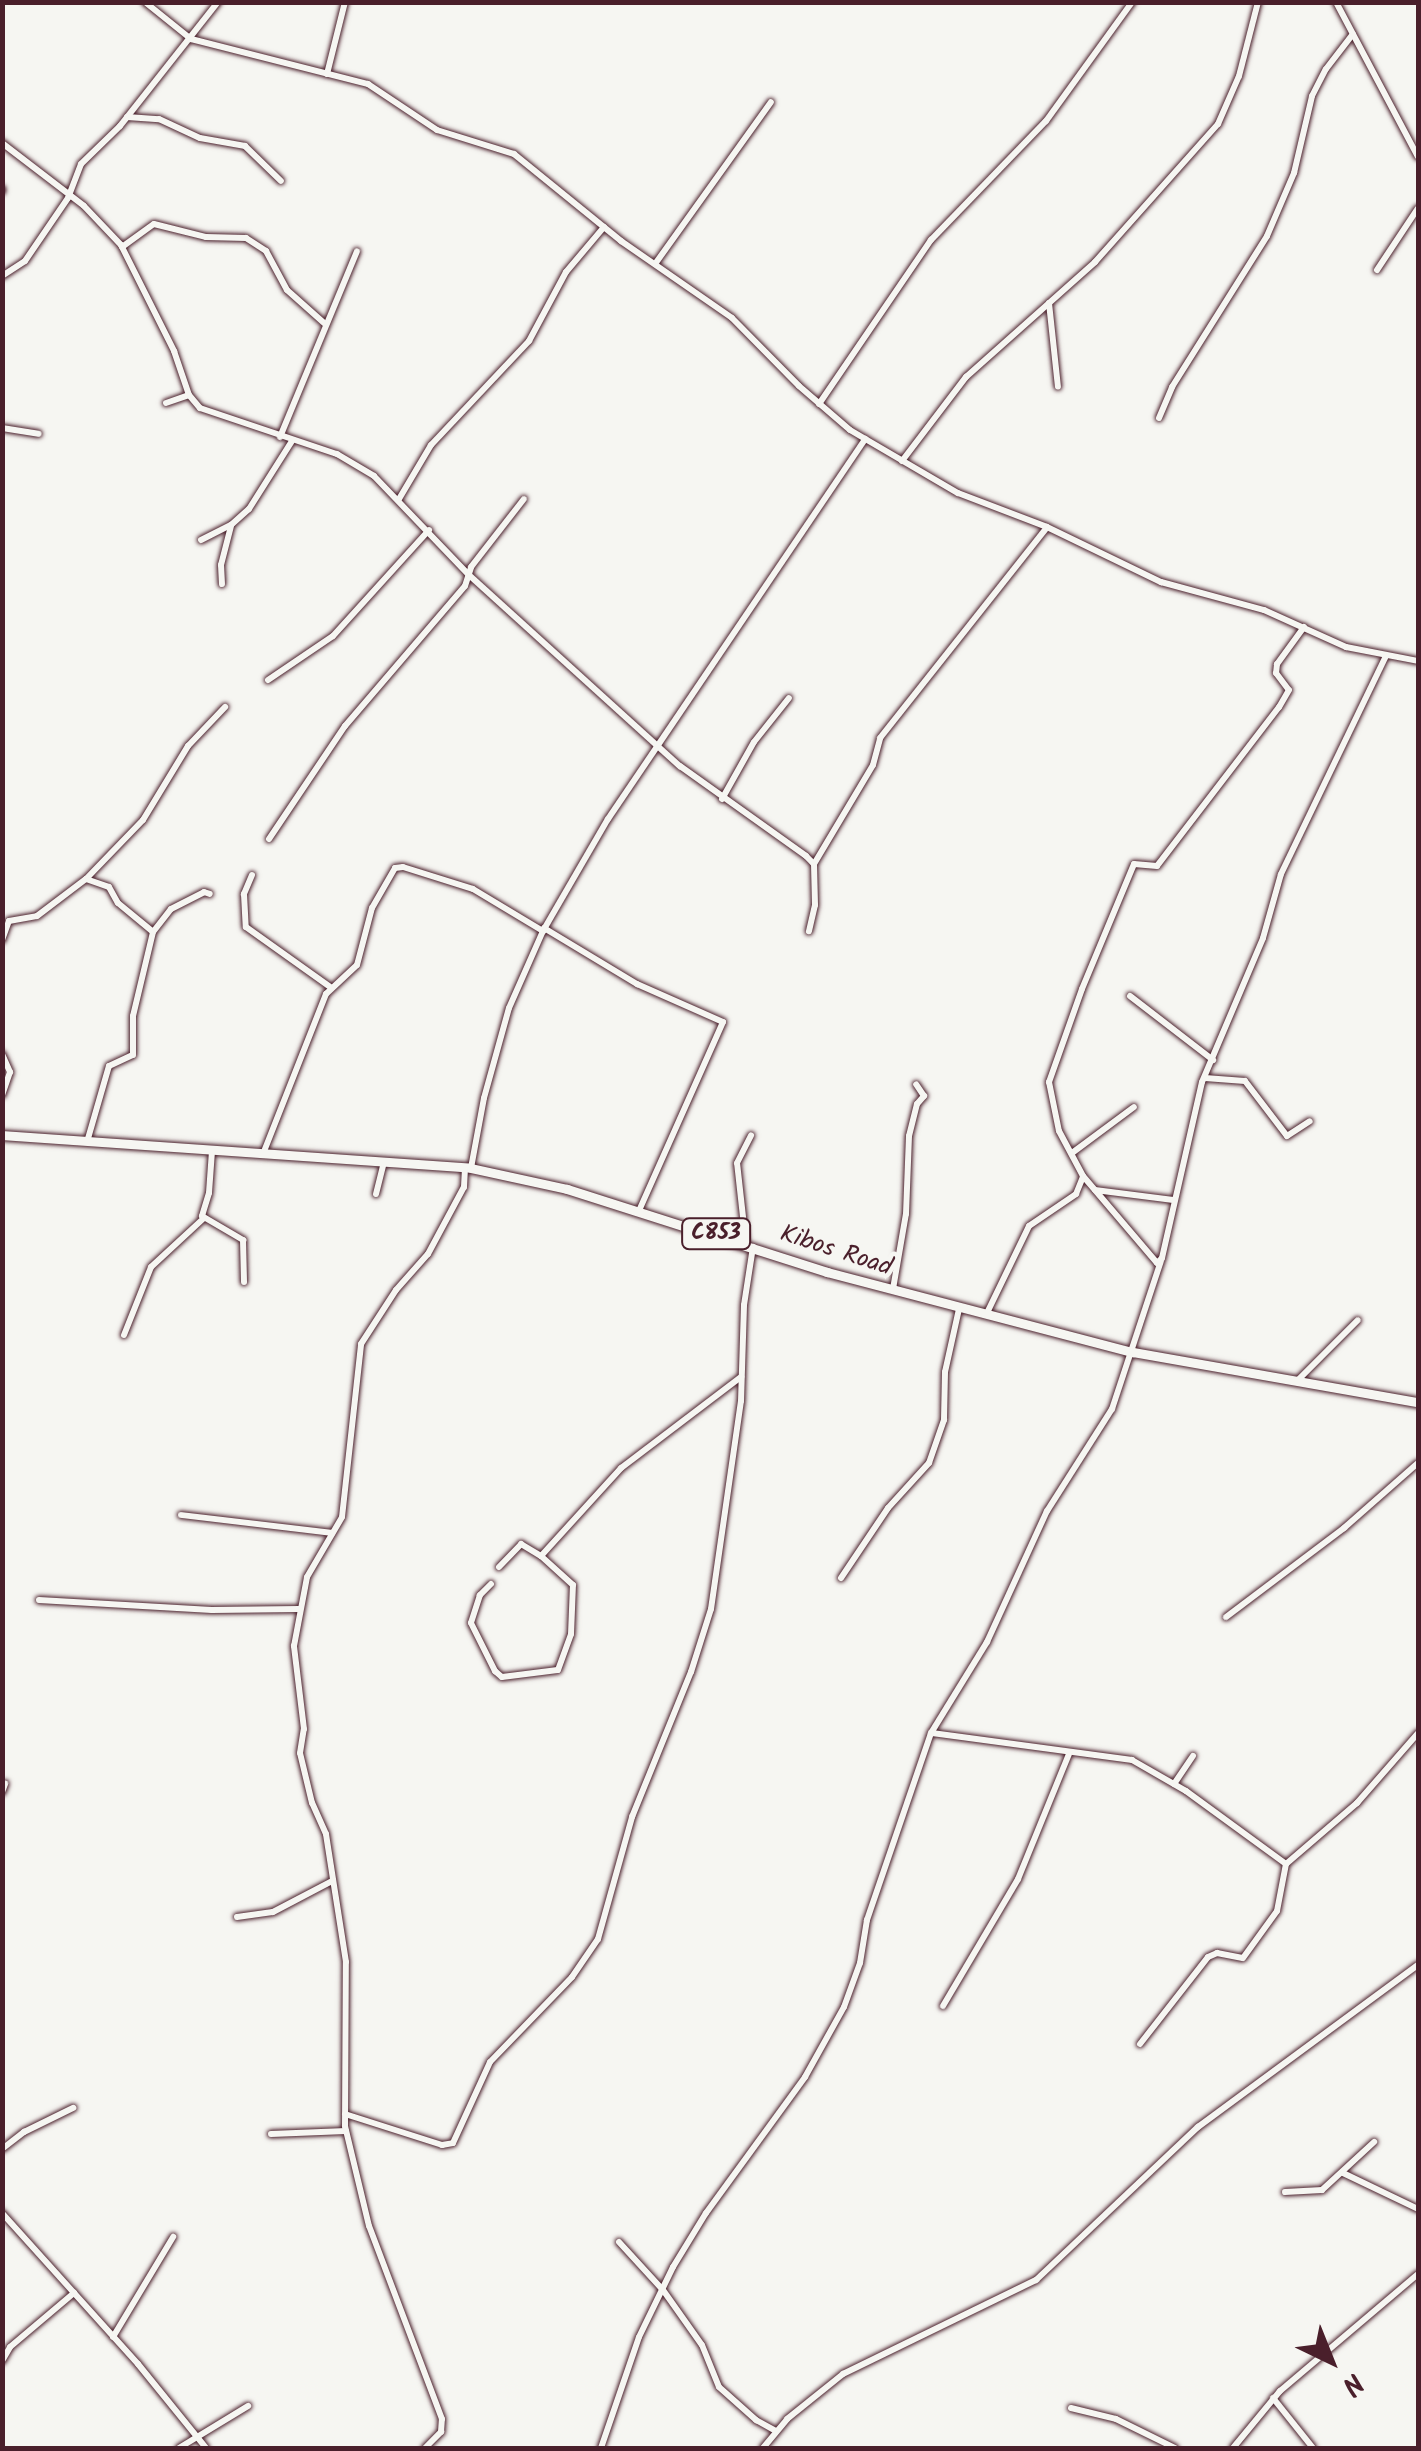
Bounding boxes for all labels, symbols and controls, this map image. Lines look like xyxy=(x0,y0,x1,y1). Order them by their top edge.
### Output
road number: C853 xyxy=(681,1217,751,1251)
street label: Kibos Road xyxy=(776,1219,896,1283)
north arrow xyxy=(1281,2311,1381,2411)
text: N xyxy=(1330,2361,1374,2406)

